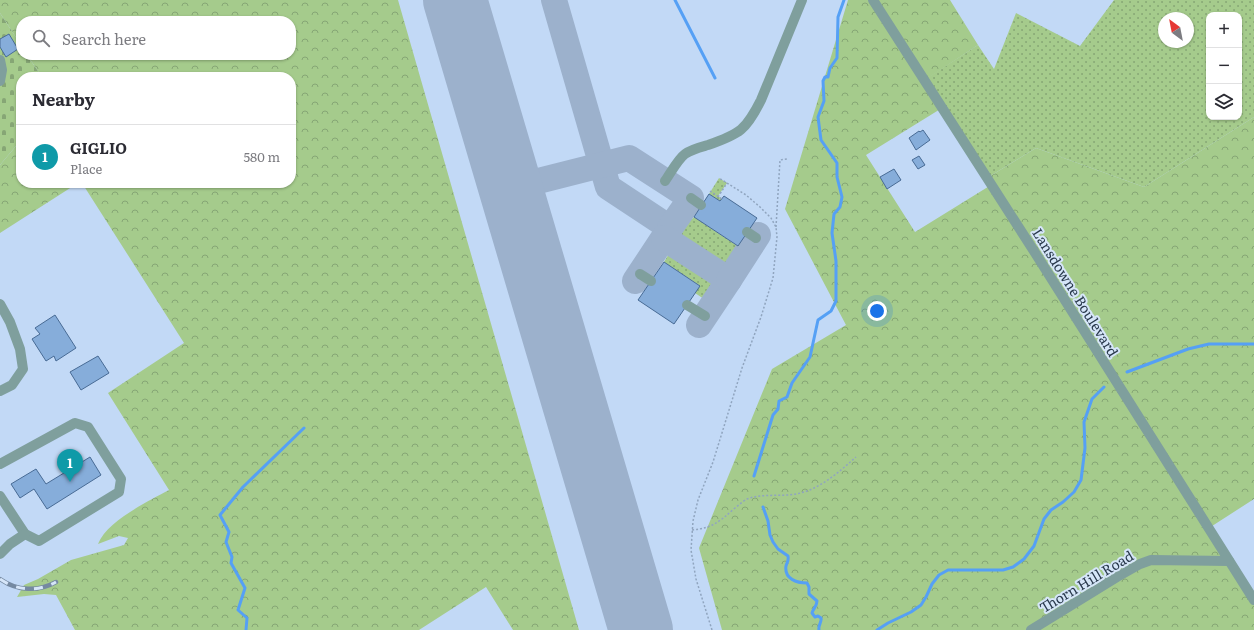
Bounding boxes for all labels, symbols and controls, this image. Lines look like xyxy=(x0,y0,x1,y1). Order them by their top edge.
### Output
north arrow xyxy=(1158,12,1194,48)
map controls xyxy=(1206,12,1242,120)
button: + xyxy=(1206,12,1242,48)
search box xyxy=(16,16,296,60)
icon: search xyxy=(30,27,52,49)
text: Search here xyxy=(62,27,146,50)
button: − xyxy=(1206,48,1242,84)
button: layers xyxy=(1206,84,1242,120)
text: Nearby xyxy=(32,86,95,111)
text: GIGLIO xyxy=(70,136,127,159)
text: 1 xyxy=(42,147,48,166)
text: 580 m xyxy=(244,147,280,166)
text: Place xyxy=(70,159,102,178)
street label: Lansdowne Boulevard xyxy=(1028,224,1124,360)
your location xyxy=(867,301,887,321)
pin: 1 xyxy=(57,449,83,482)
street label: Thorn Hill Road xyxy=(1035,545,1137,617)

